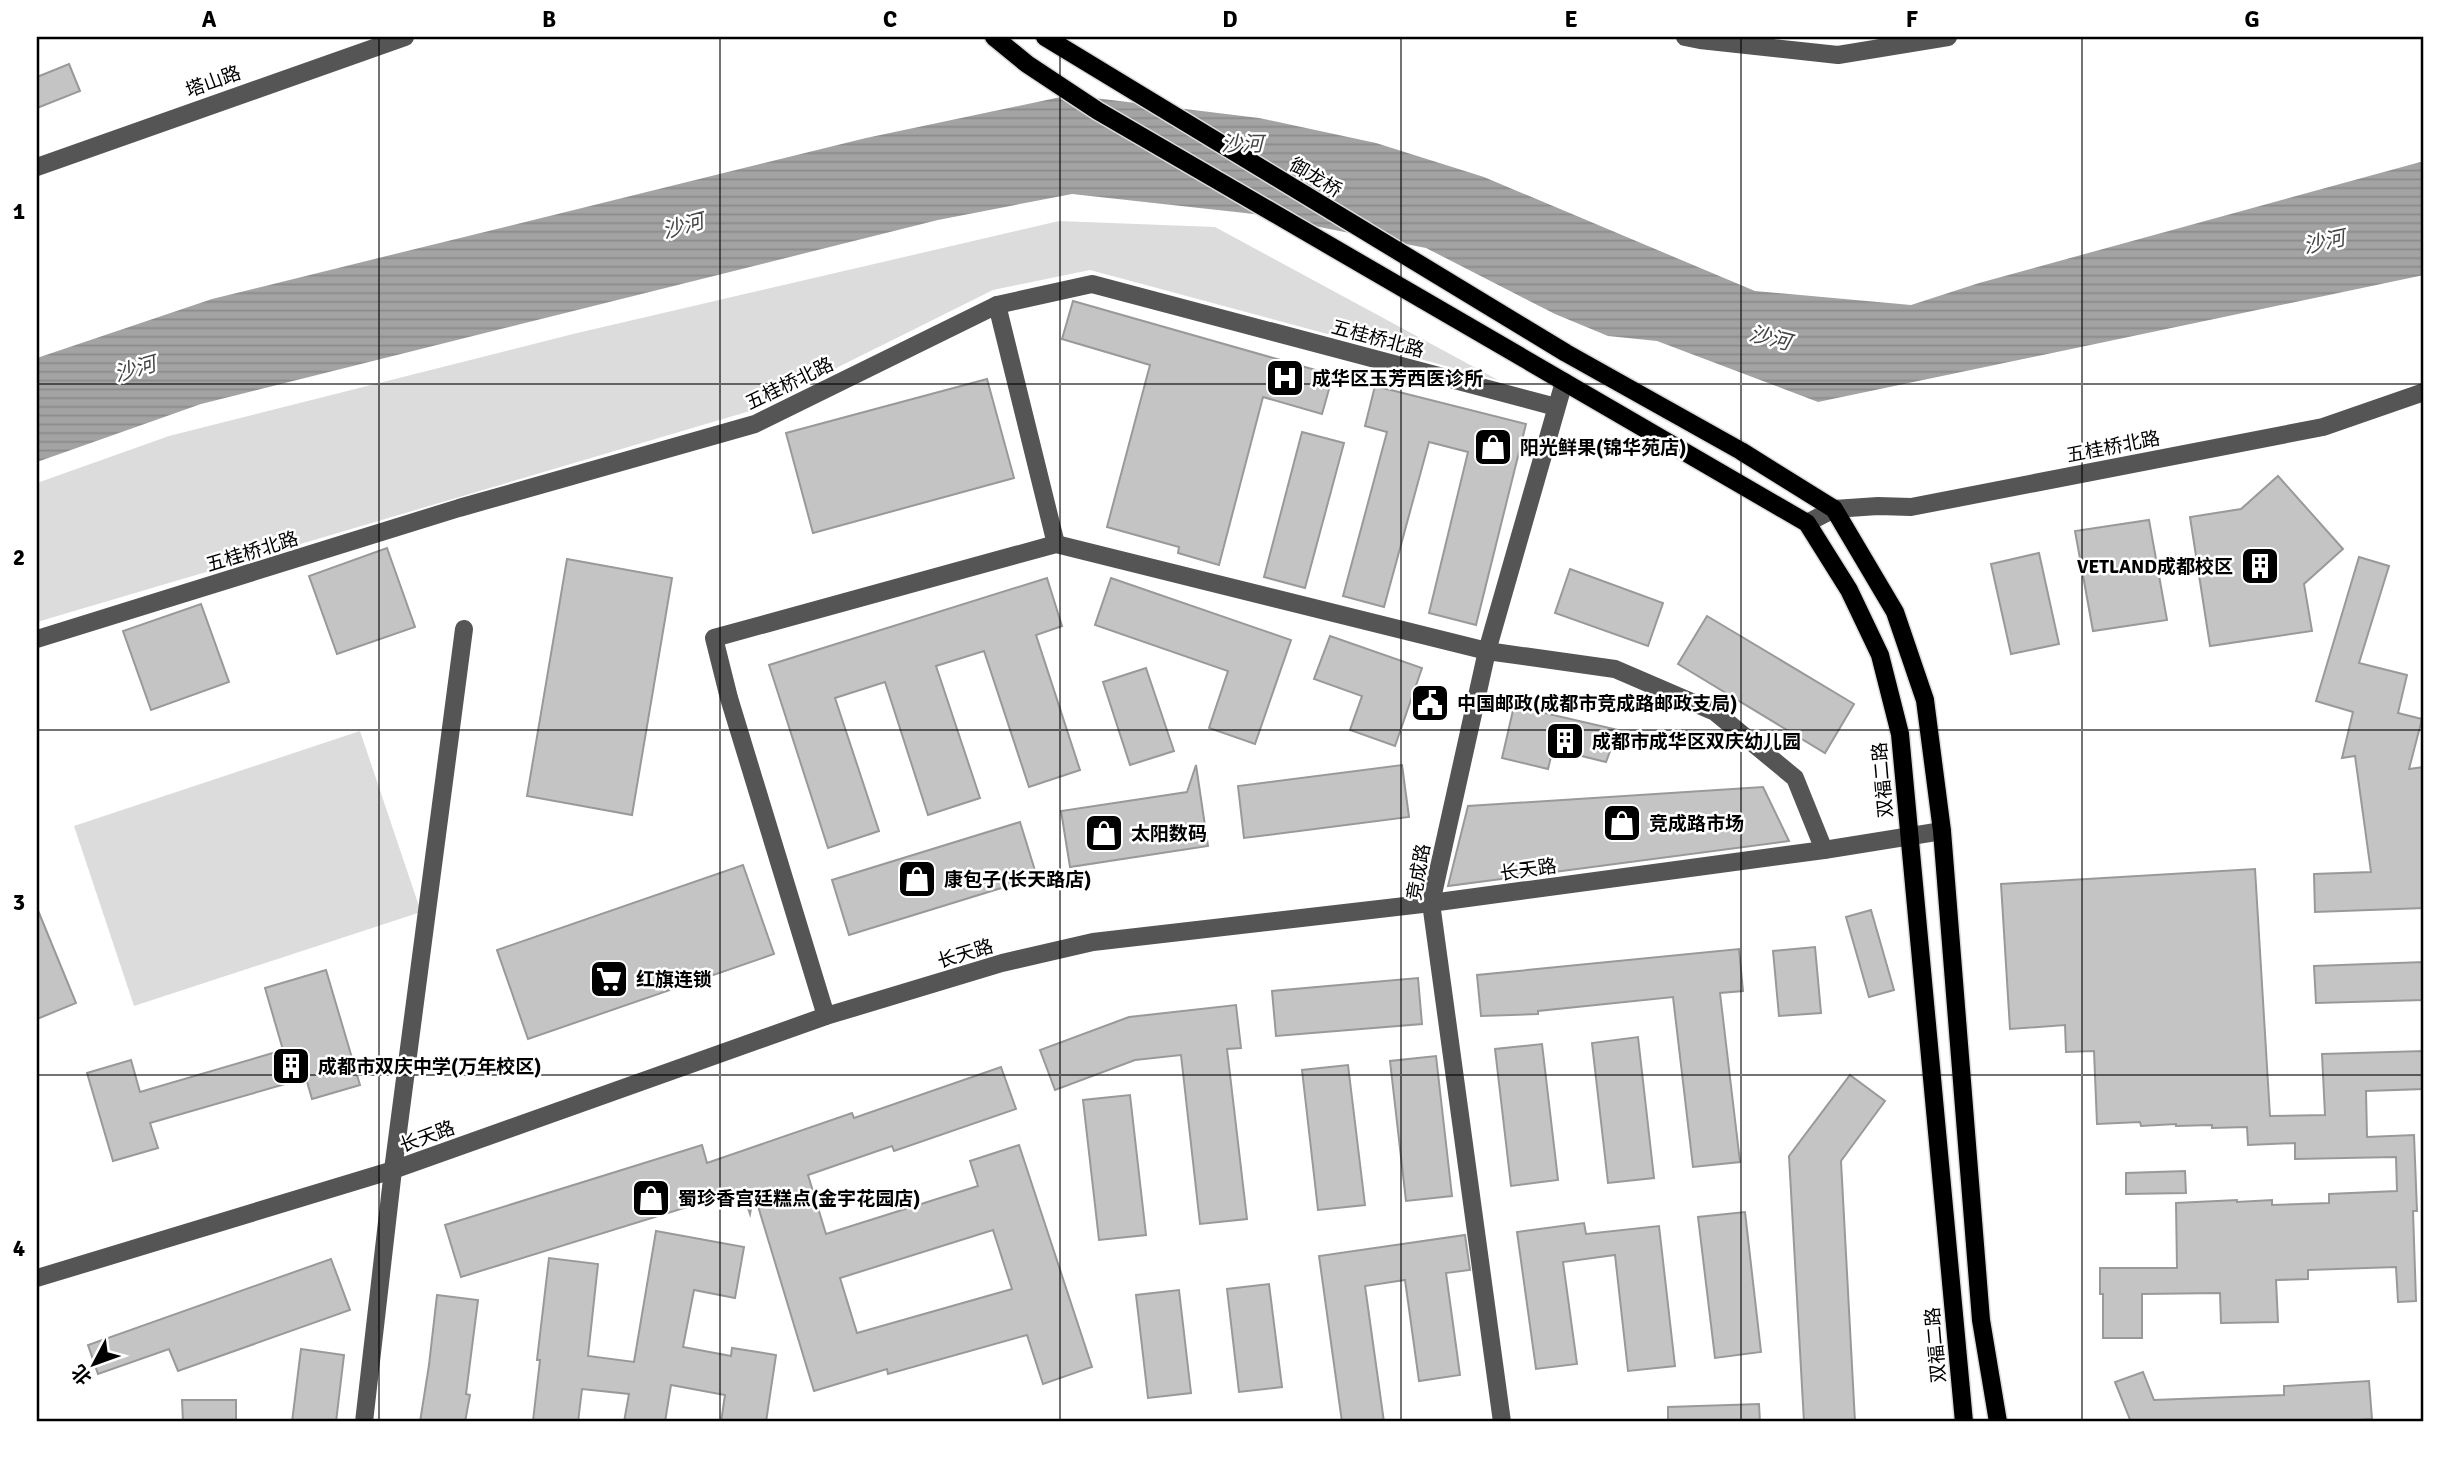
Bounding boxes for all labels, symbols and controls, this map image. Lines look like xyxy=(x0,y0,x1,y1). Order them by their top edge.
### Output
text: A xyxy=(202,5,217,34)
text: B xyxy=(542,5,556,34)
text: C xyxy=(883,5,897,34)
text: D xyxy=(1222,5,1238,34)
text: E xyxy=(1564,5,1578,34)
text: F xyxy=(1906,5,1918,34)
text: G xyxy=(2244,5,2260,34)
street label: 塔山路 xyxy=(182,61,244,103)
water label: 沙河 xyxy=(1221,131,1267,157)
street label: 御龙桥 xyxy=(1285,153,1346,203)
text: 1 xyxy=(13,197,25,226)
water label: 沙河 xyxy=(659,207,711,244)
water label: 沙河 xyxy=(2301,224,2351,259)
street label: 五桂桥北路 xyxy=(1329,315,1427,363)
water label: 沙河 xyxy=(1746,320,1797,357)
water label: 沙河 xyxy=(111,350,163,387)
street label: 五桂桥北路 xyxy=(741,352,837,416)
hospital icon: 成华区玉芳西医诊所 xyxy=(1264,357,1306,399)
place label: 成华区玉芳西医诊所 xyxy=(1312,367,1483,391)
shop icon: 阳光鲜果(锦华苑店) xyxy=(1472,426,1514,468)
street label: 五桂桥北路 xyxy=(2064,426,2162,468)
place label: 阳光鲜果(锦华苑店) xyxy=(1520,436,1686,460)
street label: 五桂桥北路 xyxy=(203,527,301,577)
text: 2 xyxy=(13,543,25,572)
building icon: VETLAND成都校区 xyxy=(2239,545,2281,587)
place label: VETLAND成都校区 xyxy=(2077,555,2233,579)
public building icon: 中国邮政(成都市竞成路邮政支局) xyxy=(1409,682,1451,724)
place label: 中国邮政(成都市竞成路邮政支局) xyxy=(1457,692,1737,716)
building icon: 成都市成华区双庆幼儿园 xyxy=(1544,720,1586,762)
place label: 成都市成华区双庆幼儿园 xyxy=(1592,730,1801,754)
street label: 双福二路 xyxy=(1868,741,1898,819)
shop icon: 竞成路市场 xyxy=(1601,802,1643,844)
shop icon: 太阳数码 xyxy=(1083,812,1125,854)
place label: 竞成路市场 xyxy=(1649,812,1744,836)
place label: 太阳数码 xyxy=(1131,822,1207,846)
street label: 竞成路 xyxy=(1402,842,1436,902)
street label: 长天路 xyxy=(1498,854,1558,886)
shop icon: 康包子(长天路店) xyxy=(896,858,938,900)
place label: 康包子(长天路店) xyxy=(944,868,1091,892)
text: 3 xyxy=(13,888,25,917)
street label: 长天路 xyxy=(935,934,996,974)
supermarket icon: 红旗连锁 xyxy=(588,958,630,1000)
place label: 红旗连锁 xyxy=(636,968,712,992)
building icon: 成都市双庆中学(万年校区) xyxy=(270,1045,312,1087)
place label: 成都市双庆中学(万年校区) xyxy=(318,1055,541,1079)
street label: 长天路 xyxy=(396,1116,458,1158)
shop icon: 蜀珍香宫廷糕点(金宇花园店) xyxy=(630,1177,672,1219)
place label: 蜀珍香宫廷糕点(金宇花园店) xyxy=(678,1187,920,1211)
text: 4 xyxy=(13,1234,25,1263)
street label: 双福二路 xyxy=(1921,1306,1951,1384)
north arrow xyxy=(60,1330,130,1400)
text: 北 xyxy=(67,1359,97,1390)

